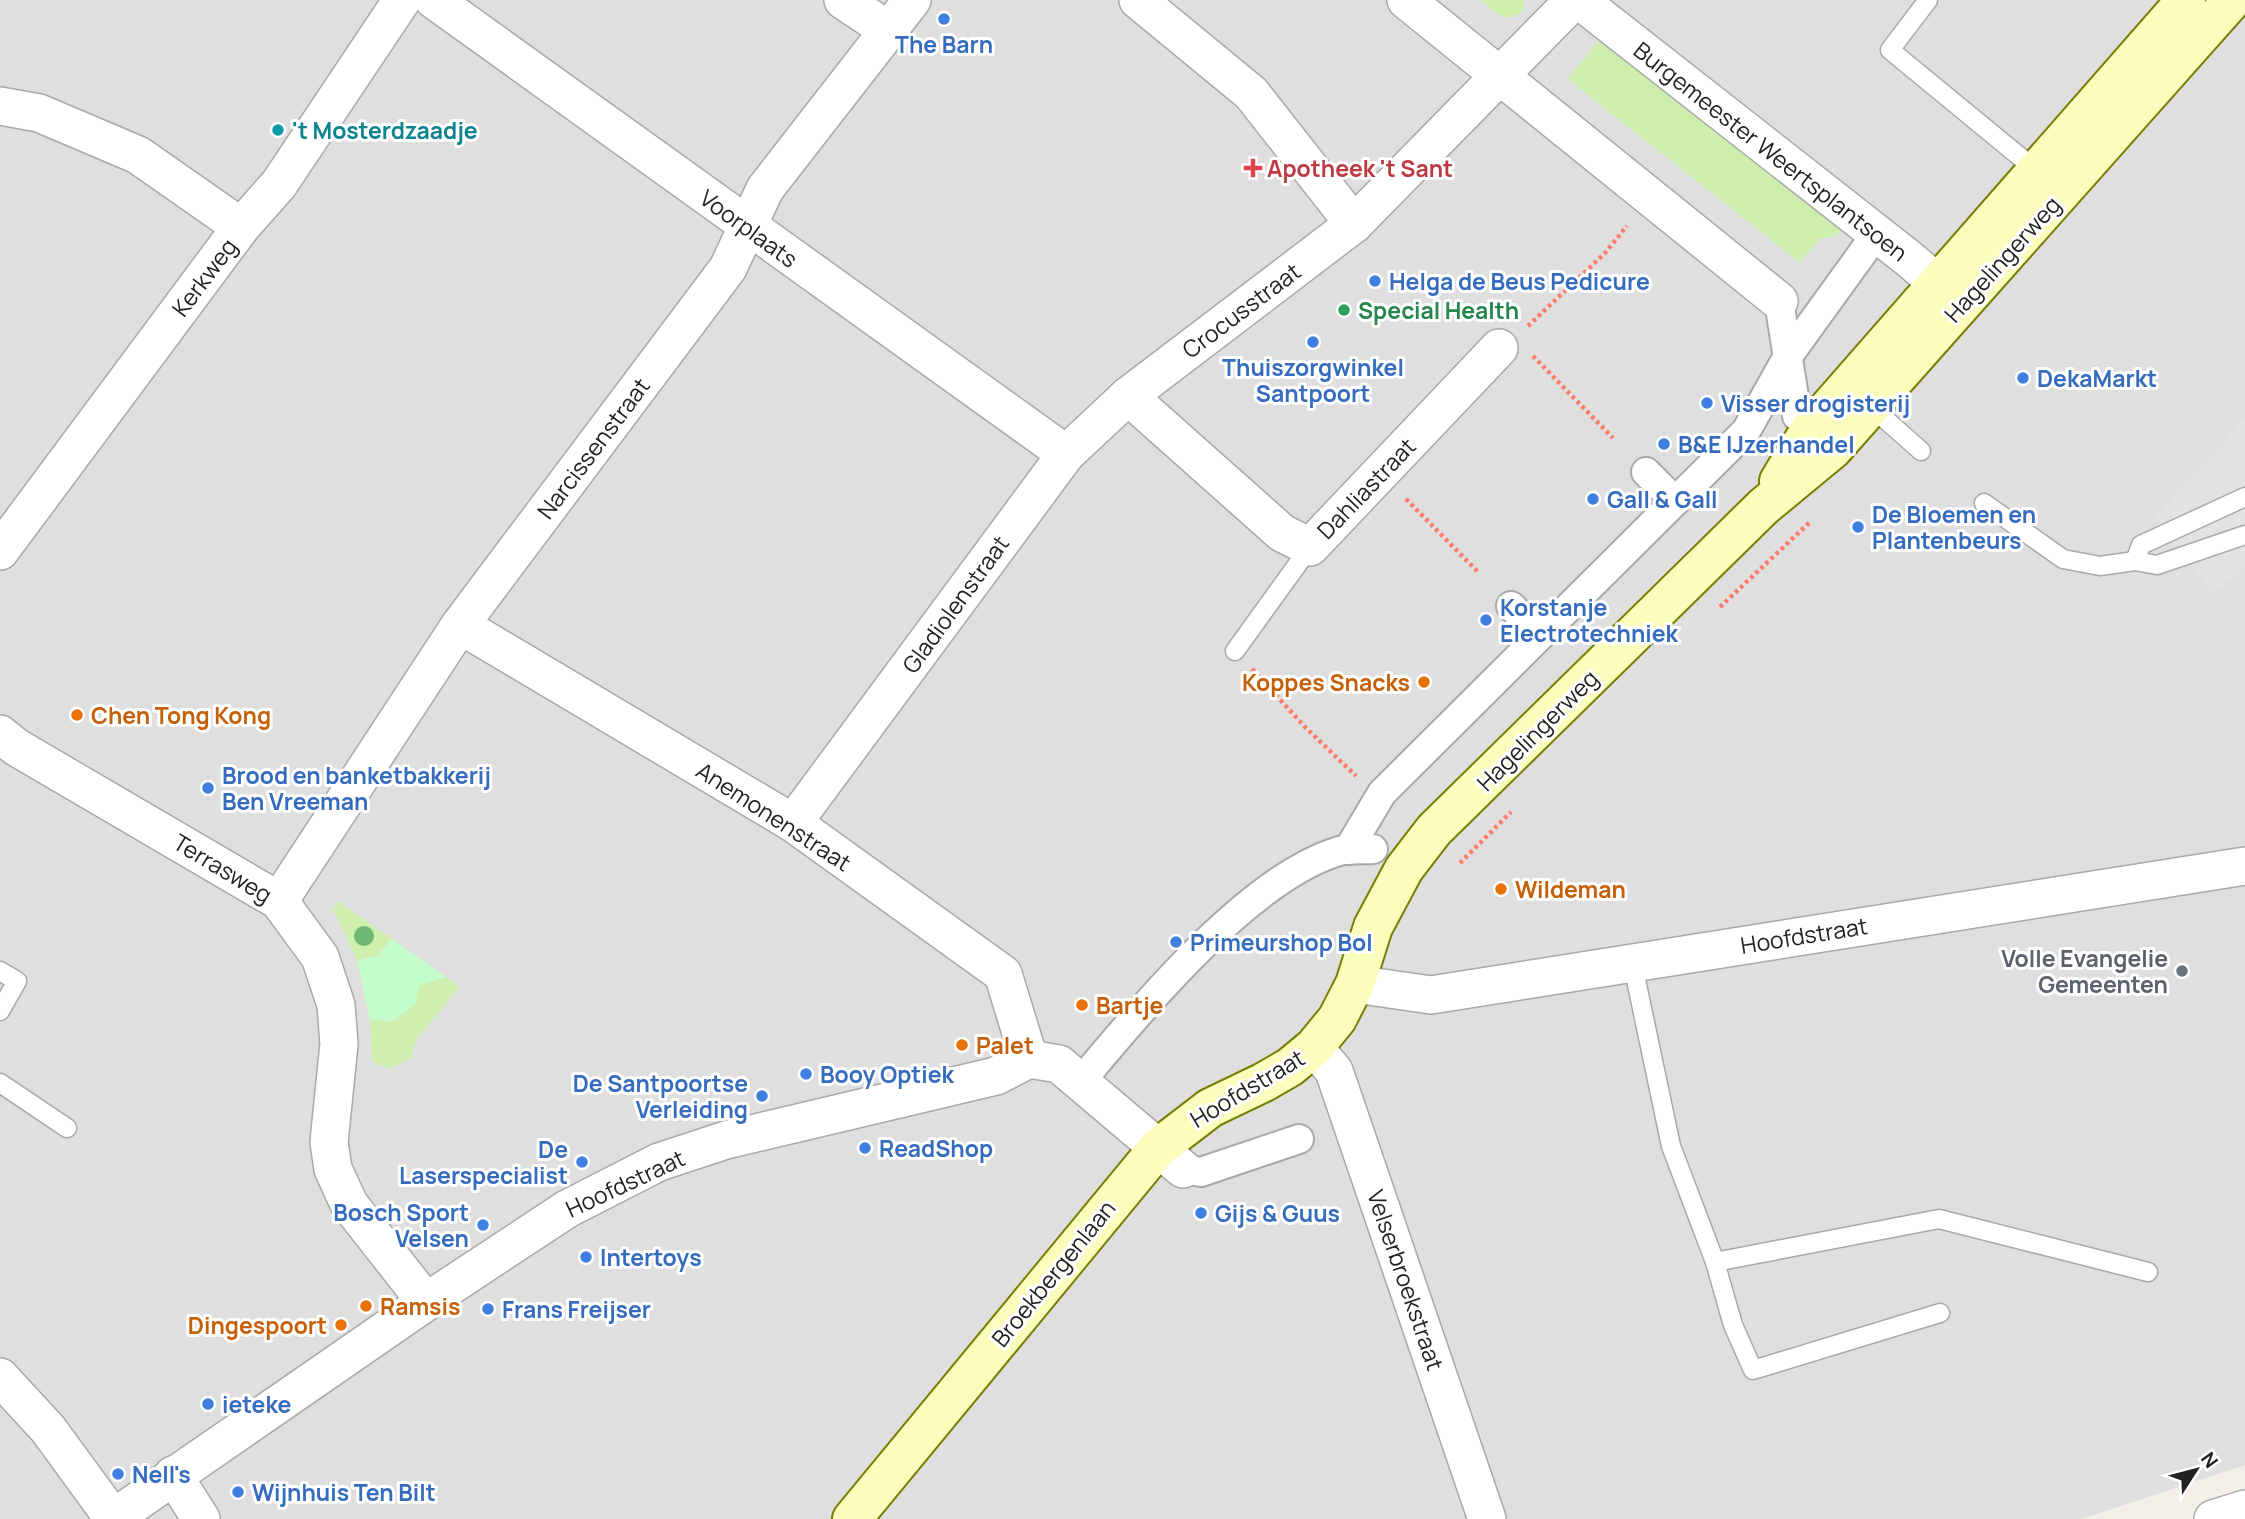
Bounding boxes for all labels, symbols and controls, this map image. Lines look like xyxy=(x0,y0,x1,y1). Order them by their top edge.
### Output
marker: The Barn xyxy=(936,11,952,27)
place label: The Barn xyxy=(895,28,993,60)
street label: Burgemeester Weertsplantsoen xyxy=(1627,34,1915,268)
place label: 't Mosterdzaadje xyxy=(292,114,478,146)
marker: 't Mosterdzaadje xyxy=(270,122,286,138)
place label: Apotheek 't Sant xyxy=(1267,152,1453,184)
marker: Apotheek 't Sant xyxy=(1245,160,1261,176)
street label: Voorplaats xyxy=(694,182,804,274)
street label: Hagelingerweg xyxy=(1937,189,2067,329)
street label: Kerkweg xyxy=(164,231,244,323)
street label: Crocusstraat xyxy=(1175,255,1307,365)
place label: Helga de Beus Pedicure xyxy=(1389,265,1650,297)
marker: Helga de Beus Pedicure xyxy=(1367,273,1383,289)
place label: Special Health xyxy=(1358,294,1519,326)
marker: Special Health xyxy=(1336,302,1352,318)
marker: Thuiszorgwinkel Santpoort xyxy=(1305,334,1321,350)
place label: Thuiszorgwinkel Santpoort xyxy=(1222,351,1404,409)
place label: DekaMarkt xyxy=(2037,362,2157,394)
marker: DekaMarkt xyxy=(2015,370,2031,386)
street label: Narcissenstraat xyxy=(529,371,657,525)
place label: Visser drogisterij xyxy=(1721,387,1910,419)
marker: Visser drogisterij xyxy=(1699,395,1715,411)
place label: B&E IJzerhandel xyxy=(1678,428,1855,460)
street label: Dahliastraat xyxy=(1310,430,1422,546)
marker: B&E IJzerhandel xyxy=(1656,436,1672,452)
place label: Gall & Gall xyxy=(1607,483,1718,515)
marker: Gall & Gall xyxy=(1585,491,1601,507)
place label: De Bloemen en Plantenbeurs xyxy=(1872,498,2036,556)
marker: De Bloemen en Plantenbeurs xyxy=(1850,519,1866,535)
street label: Gladiolenstraat xyxy=(894,529,1016,679)
place label: Korstanje Electrotechniek xyxy=(1500,591,1679,649)
marker: Korstanje Electrotechniek xyxy=(1478,612,1494,628)
street label: Hagelingerweg xyxy=(1469,662,1605,798)
place label: Koppes Snacks xyxy=(1242,666,1410,698)
marker: Koppes Snacks xyxy=(1416,674,1432,690)
place label: Chen Tong Kong xyxy=(91,699,271,731)
marker: Chen Tong Kong xyxy=(69,707,85,723)
street label: Anemonenstraat xyxy=(690,754,858,878)
place label: Brood en banketbakkerij Ben Vreeman xyxy=(222,759,491,817)
marker: Brood en banketbakkerij Ben Vreeman xyxy=(200,780,216,796)
street label: Terrasweg xyxy=(168,826,278,910)
place label: Wildeman xyxy=(1515,873,1626,905)
marker: Wildeman xyxy=(1493,881,1509,897)
street label: Hoofdstraat xyxy=(1738,909,1870,961)
place label: Primeurshop Bol xyxy=(1190,926,1373,958)
marker: Primeurshop Bol xyxy=(1168,934,1184,950)
place label: Volle Evangelie Gemeenten xyxy=(2001,942,2168,1000)
marker: Volle Evangelie Gemeenten xyxy=(2174,963,2190,979)
place label: Bartje xyxy=(1096,989,1164,1021)
marker: Bartje xyxy=(1074,997,1090,1013)
place label: Palet xyxy=(976,1029,1034,1061)
marker: Palet xyxy=(954,1037,970,1053)
street label: Hoofdstraat xyxy=(1184,1041,1310,1135)
place label: Booy Optiek xyxy=(820,1058,955,1090)
marker: Booy Optiek xyxy=(798,1066,814,1082)
place label: De Santpoortse Verleiding xyxy=(573,1067,748,1125)
marker: De Santpoortse Verleiding xyxy=(754,1088,770,1104)
place label: ReadShop xyxy=(879,1132,993,1164)
place label: De Laserspecialist xyxy=(399,1133,568,1191)
marker: ReadShop xyxy=(857,1140,873,1156)
street label: Hoofdstraat xyxy=(560,1141,690,1225)
marker: De Laserspecialist xyxy=(574,1154,590,1170)
street label: Velserbroekstraat xyxy=(1360,1185,1452,1375)
street label: Broekbergenlaan xyxy=(984,1193,1122,1353)
place label: Bosch Sport Velsen xyxy=(333,1196,469,1254)
place label: Gijs & Guus xyxy=(1215,1197,1340,1229)
marker: Gijs & Guus xyxy=(1193,1205,1209,1221)
marker: Bosch Sport Velsen xyxy=(475,1217,491,1233)
place label: Intertoys xyxy=(600,1241,702,1273)
marker: Intertoys xyxy=(578,1249,594,1265)
place label: Ramsis xyxy=(380,1290,460,1322)
place label: Frans Freijser xyxy=(502,1293,651,1325)
marker: Ramsis xyxy=(358,1298,374,1314)
marker: Frans Freijser xyxy=(480,1301,496,1317)
place label: Dingespoort xyxy=(188,1309,327,1341)
marker: Dingespoort xyxy=(333,1317,349,1333)
place label: ieteke xyxy=(222,1388,292,1420)
marker: ieteke xyxy=(200,1396,216,1412)
north arrow xyxy=(2161,1435,2231,1505)
text: N xyxy=(2195,1447,2224,1473)
place label: Nell's xyxy=(132,1458,191,1490)
marker: Nell's xyxy=(110,1466,126,1482)
place label: Wijnhuis Ten Bilt xyxy=(252,1476,436,1508)
marker: Wijnhuis Ten Bilt xyxy=(230,1484,246,1500)

